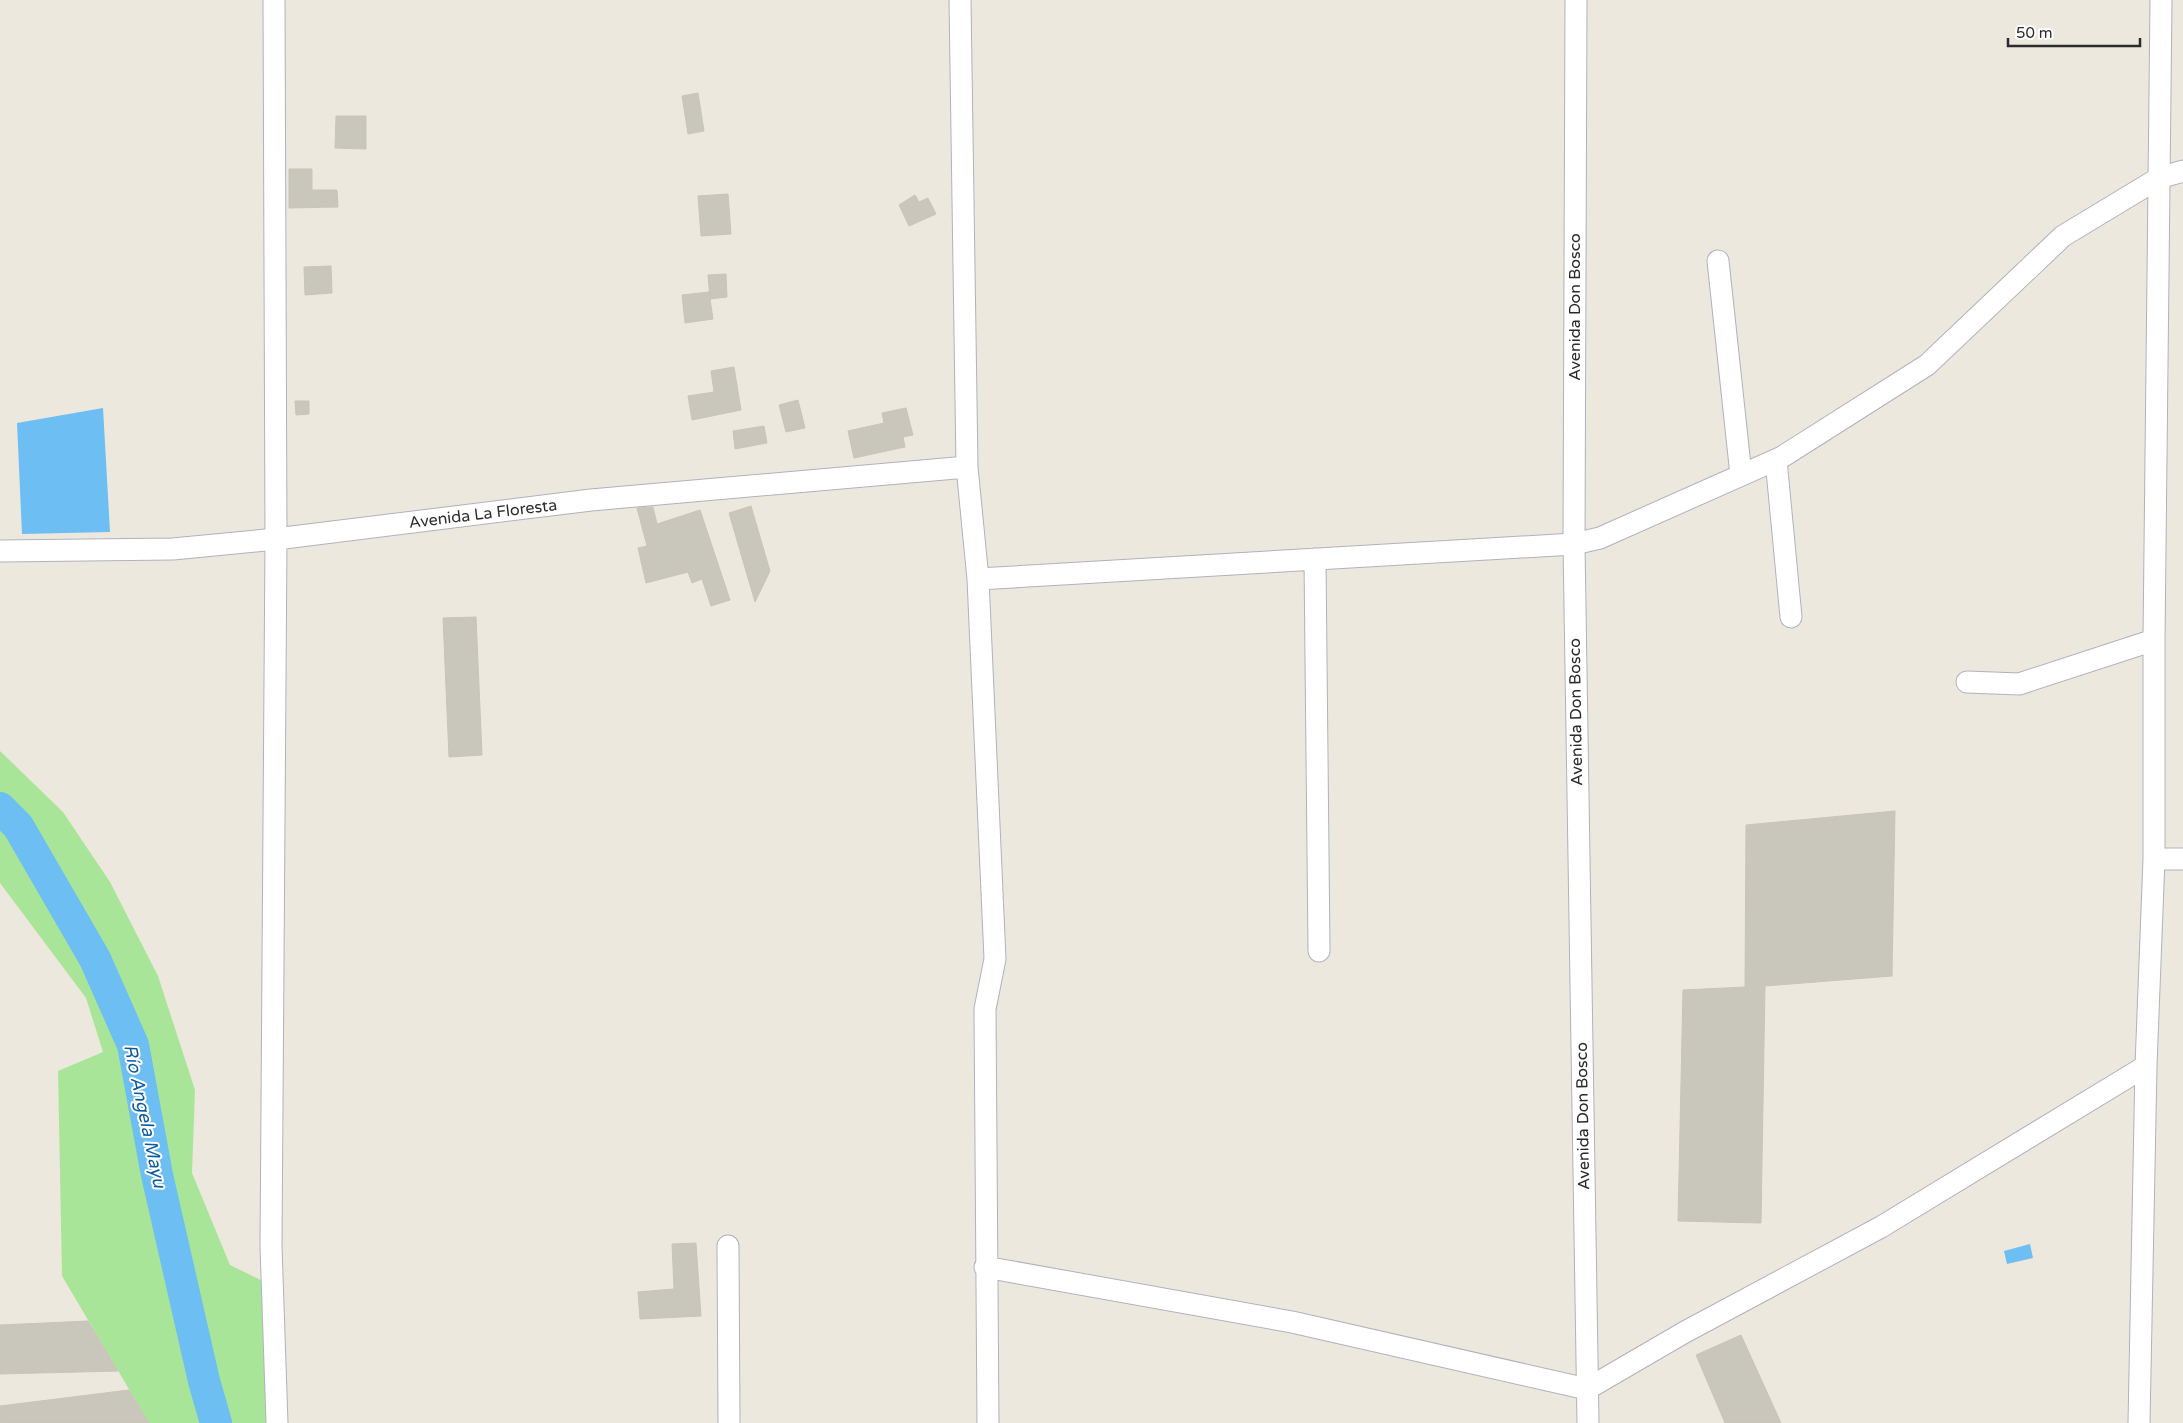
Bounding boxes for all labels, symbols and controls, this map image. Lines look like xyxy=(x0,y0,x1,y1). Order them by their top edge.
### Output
scale bar xyxy=(2008,15,2140,47)
text: 50 m xyxy=(2016,24,2053,42)
street label: Avenida Don Bosco xyxy=(1565,233,1585,381)
street label: Avenida La Floresta xyxy=(408,495,558,533)
street label: Avenida Don Bosco xyxy=(1565,638,1587,786)
water label: Río Angela Mayu xyxy=(119,1042,171,1191)
street label: Avenida Don Bosco xyxy=(1572,1042,1594,1190)

